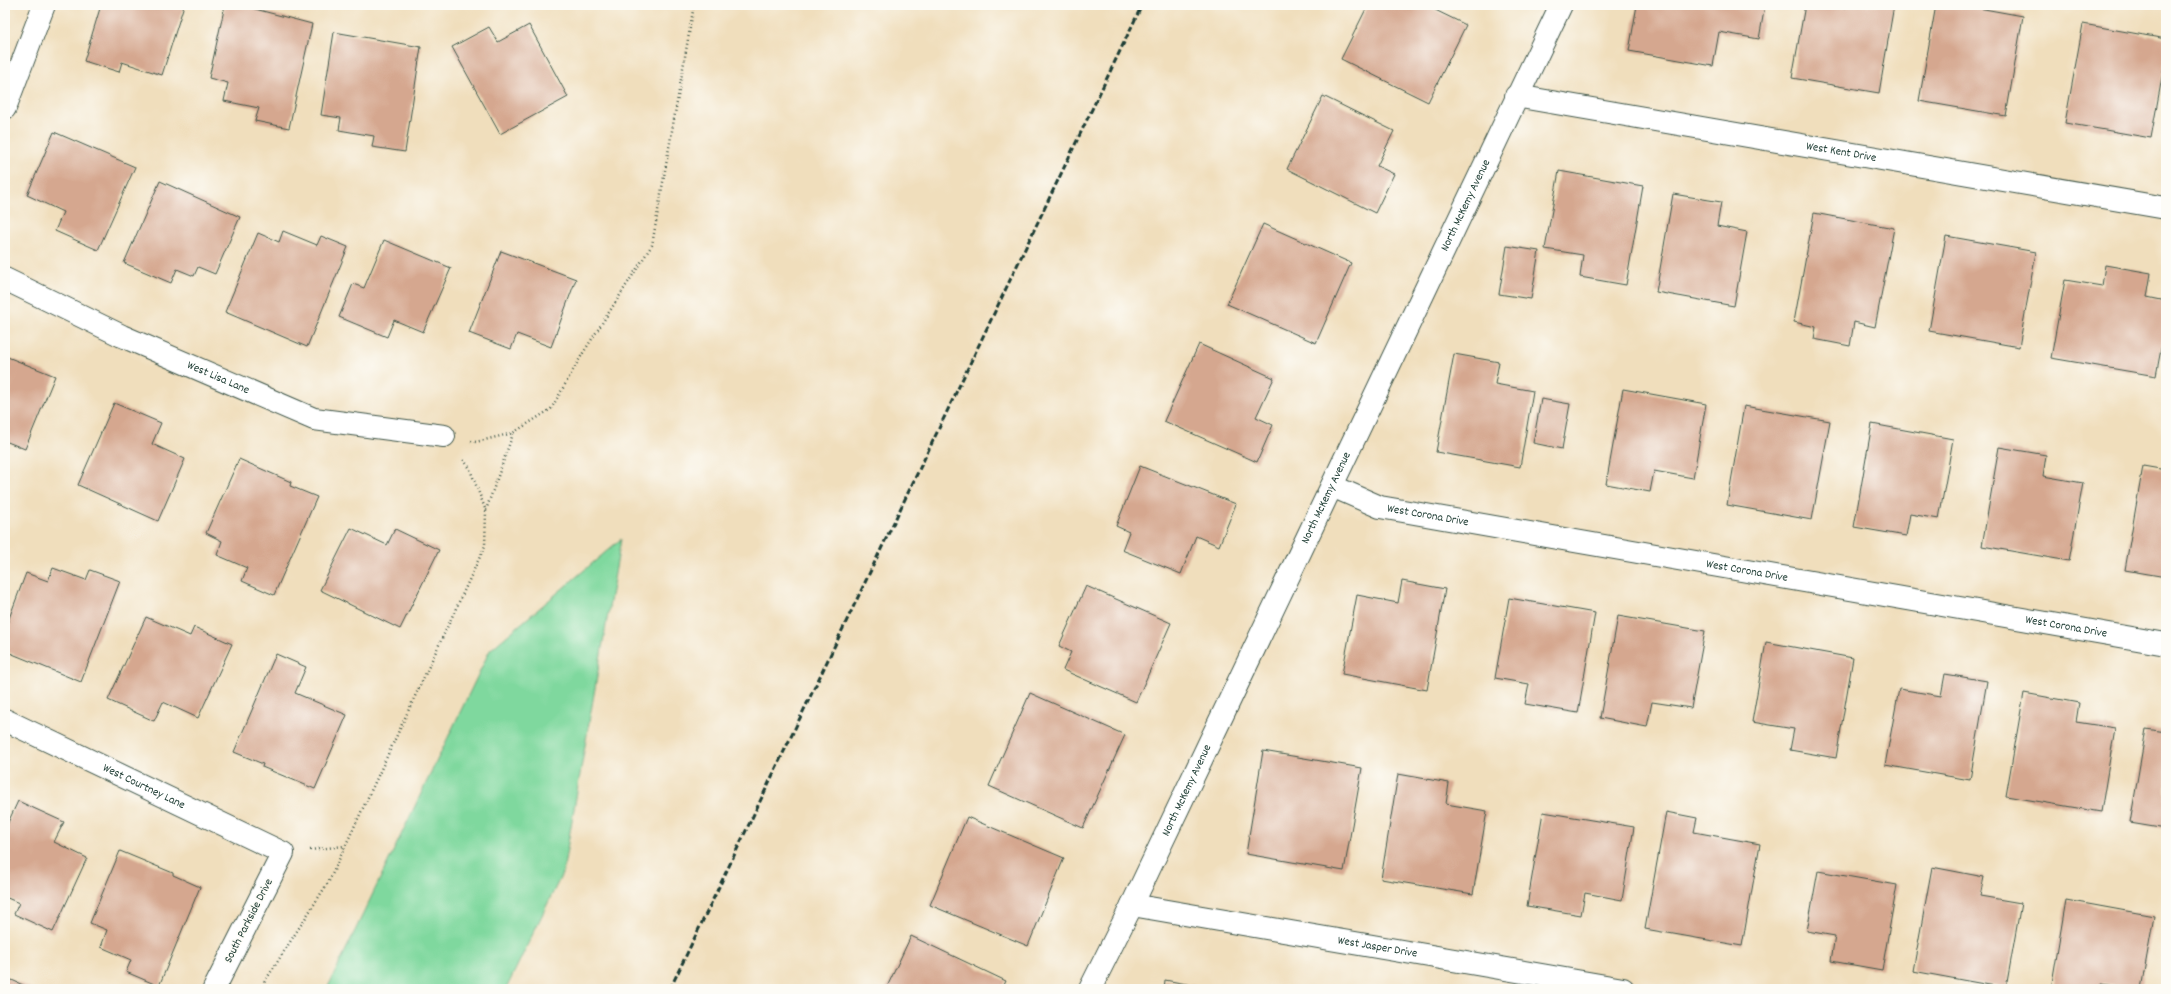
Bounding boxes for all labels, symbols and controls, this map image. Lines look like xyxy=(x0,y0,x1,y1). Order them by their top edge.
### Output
street label: West Kent Drive xyxy=(1805,138,1878,166)
street label: North McKemy Avenue xyxy=(1436,157,1495,254)
street label: West Lisa Lane xyxy=(184,357,252,399)
street label: North McKemy Avenue xyxy=(1297,449,1355,547)
street label: West Corona Drive xyxy=(1386,500,1470,531)
street label: West Corona Drive xyxy=(1705,556,1789,586)
street label: West Corona Drive xyxy=(2024,611,2108,642)
street label: North McKemy Avenue xyxy=(1158,742,1216,839)
street label: West Courtney Lane xyxy=(100,759,188,813)
street label: South Parkside Drive xyxy=(220,876,278,966)
street label: West Jasper Drive xyxy=(1336,932,1419,962)

